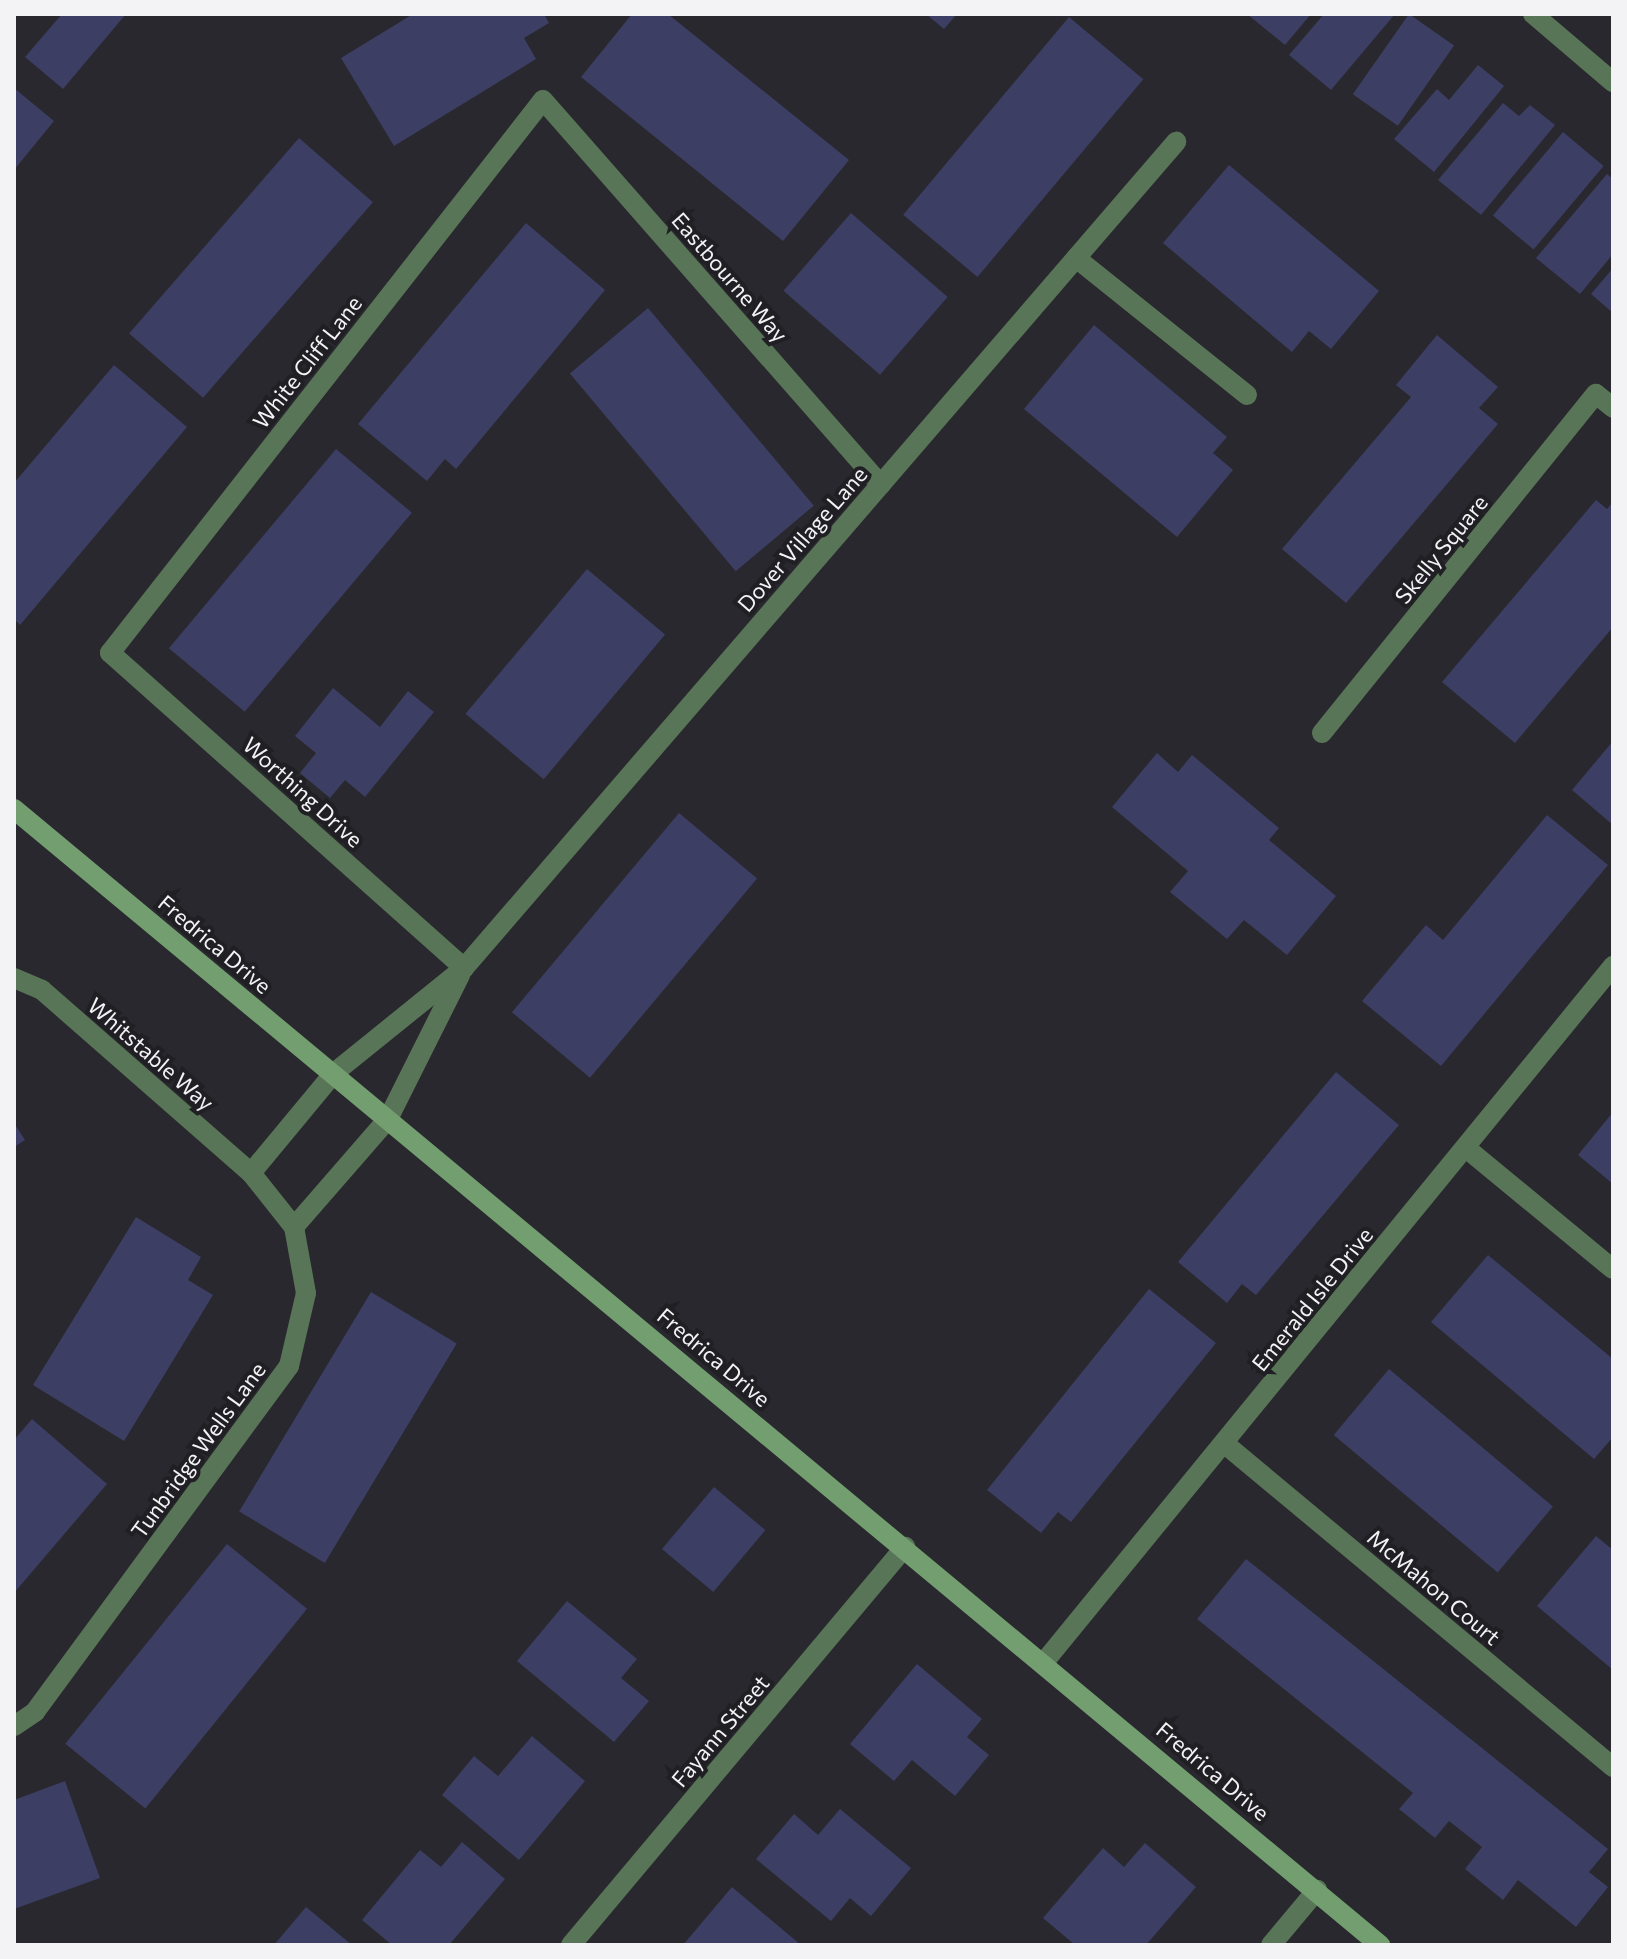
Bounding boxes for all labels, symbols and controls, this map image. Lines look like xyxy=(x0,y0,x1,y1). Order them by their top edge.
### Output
street label: Eastbourne Way xyxy=(667,207,793,347)
street label: White Cliff Lane xyxy=(247,290,367,434)
street label: Dover Village Lane xyxy=(732,461,872,617)
street label: Skelly Square xyxy=(1389,489,1493,609)
street label: Worthing Drive xyxy=(238,731,368,853)
street label: Fredrica Drive xyxy=(153,889,277,999)
street label: Whitstable Way xyxy=(83,992,219,1116)
street label: Emerald Isle Drive xyxy=(1246,1222,1378,1376)
street label: Fredrica Drive xyxy=(652,1302,776,1412)
street label: Tunbridge Wells Lane xyxy=(125,1357,271,1543)
street label: McMahon Court xyxy=(1362,1524,1506,1650)
street label: Fayann Street xyxy=(666,1670,774,1792)
street label: Fredrica Drive xyxy=(1151,1716,1275,1826)

